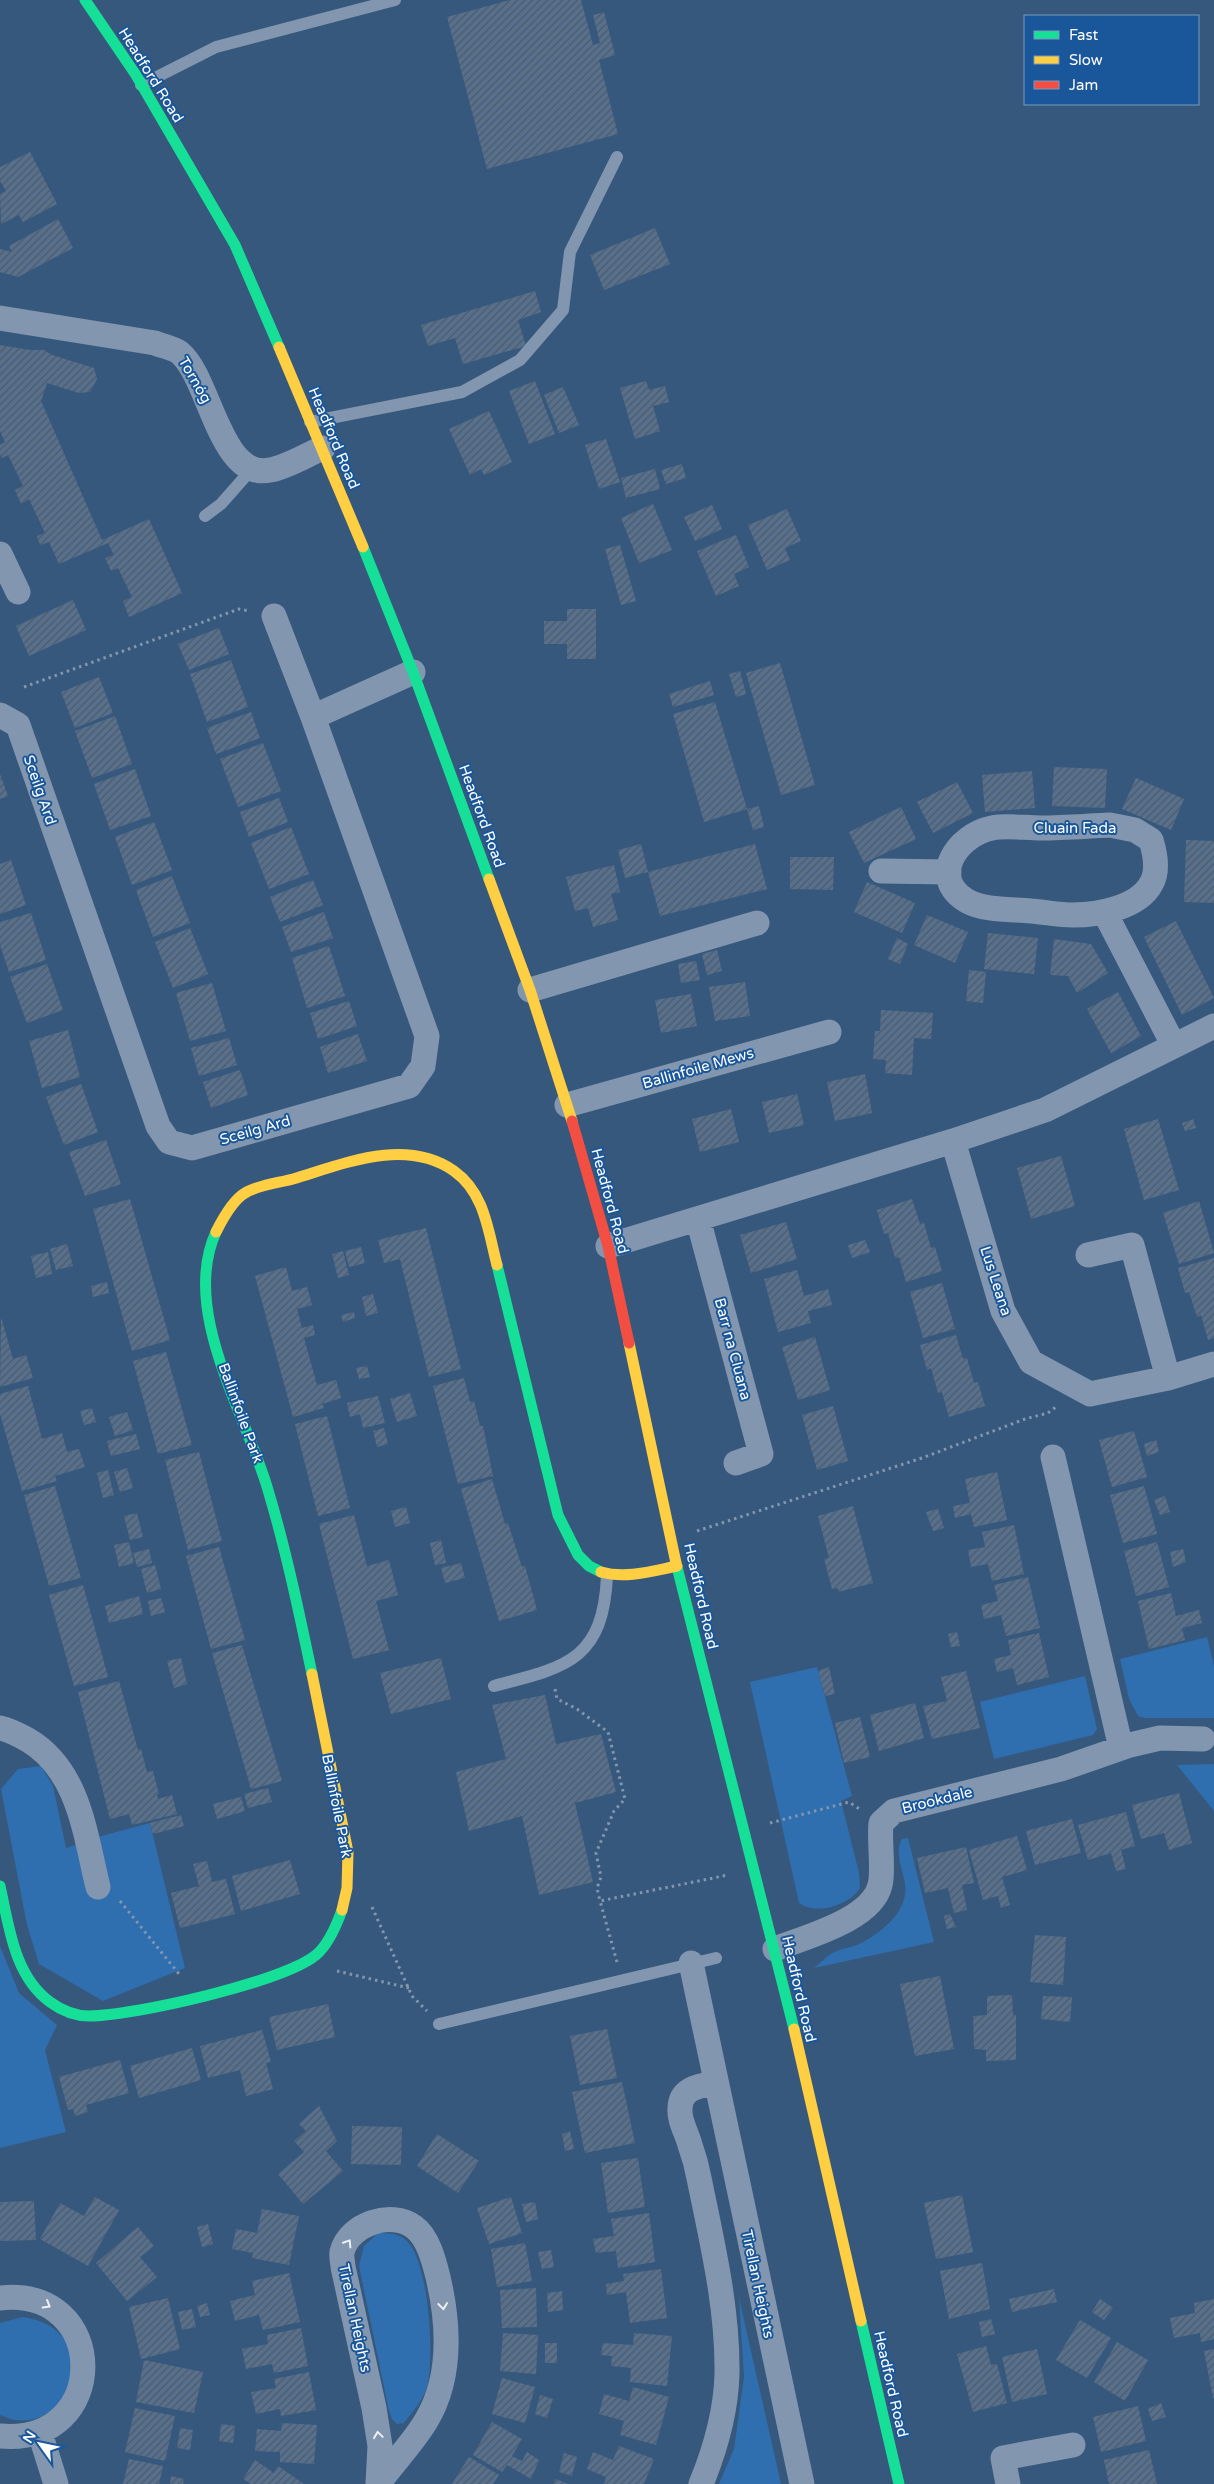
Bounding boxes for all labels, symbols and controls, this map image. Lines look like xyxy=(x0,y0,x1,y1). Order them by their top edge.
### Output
legend xyxy=(1024,15,1199,105)
street label: Headford Road xyxy=(115,24,187,126)
text: Fast xyxy=(1069,26,1099,44)
text: Slow xyxy=(1069,51,1103,69)
text: Jam xyxy=(1069,76,1098,94)
street label: Tornóg xyxy=(175,354,215,406)
street label: Headford Road xyxy=(305,385,363,491)
street label: Sceilg Ard xyxy=(20,753,60,827)
street label: Headford Road xyxy=(455,762,509,870)
street label: Cluain Fada xyxy=(1034,819,1116,837)
street label: Ballinfoile Mews xyxy=(640,1043,756,1093)
street label: Sceilg Ard xyxy=(218,1111,292,1149)
street label: Headford Road xyxy=(587,1146,633,1256)
street label: Lus Leana xyxy=(976,1244,1016,1318)
street label: Barr na Cluana xyxy=(711,1296,755,1402)
street label: Ballinfoile Park xyxy=(215,1360,267,1466)
street label: Headford Road xyxy=(680,1541,722,1651)
street label: Ballinfoile Park xyxy=(318,1753,356,1859)
street label: Brookdale xyxy=(900,1783,974,1817)
street label: Headford Road xyxy=(778,1934,820,2044)
street label: Tirellan Heights xyxy=(738,2228,778,2340)
one-way arrow xyxy=(342,2239,352,2248)
street label: Tirellan Heights xyxy=(335,2262,375,2374)
one-way arrow xyxy=(41,2299,50,2309)
one-way arrow xyxy=(437,2302,448,2310)
street label: Headford Road xyxy=(870,2329,912,2439)
north arrow xyxy=(15,2419,65,2469)
text: N xyxy=(19,2428,40,2447)
one-way arrow xyxy=(373,2430,384,2438)

